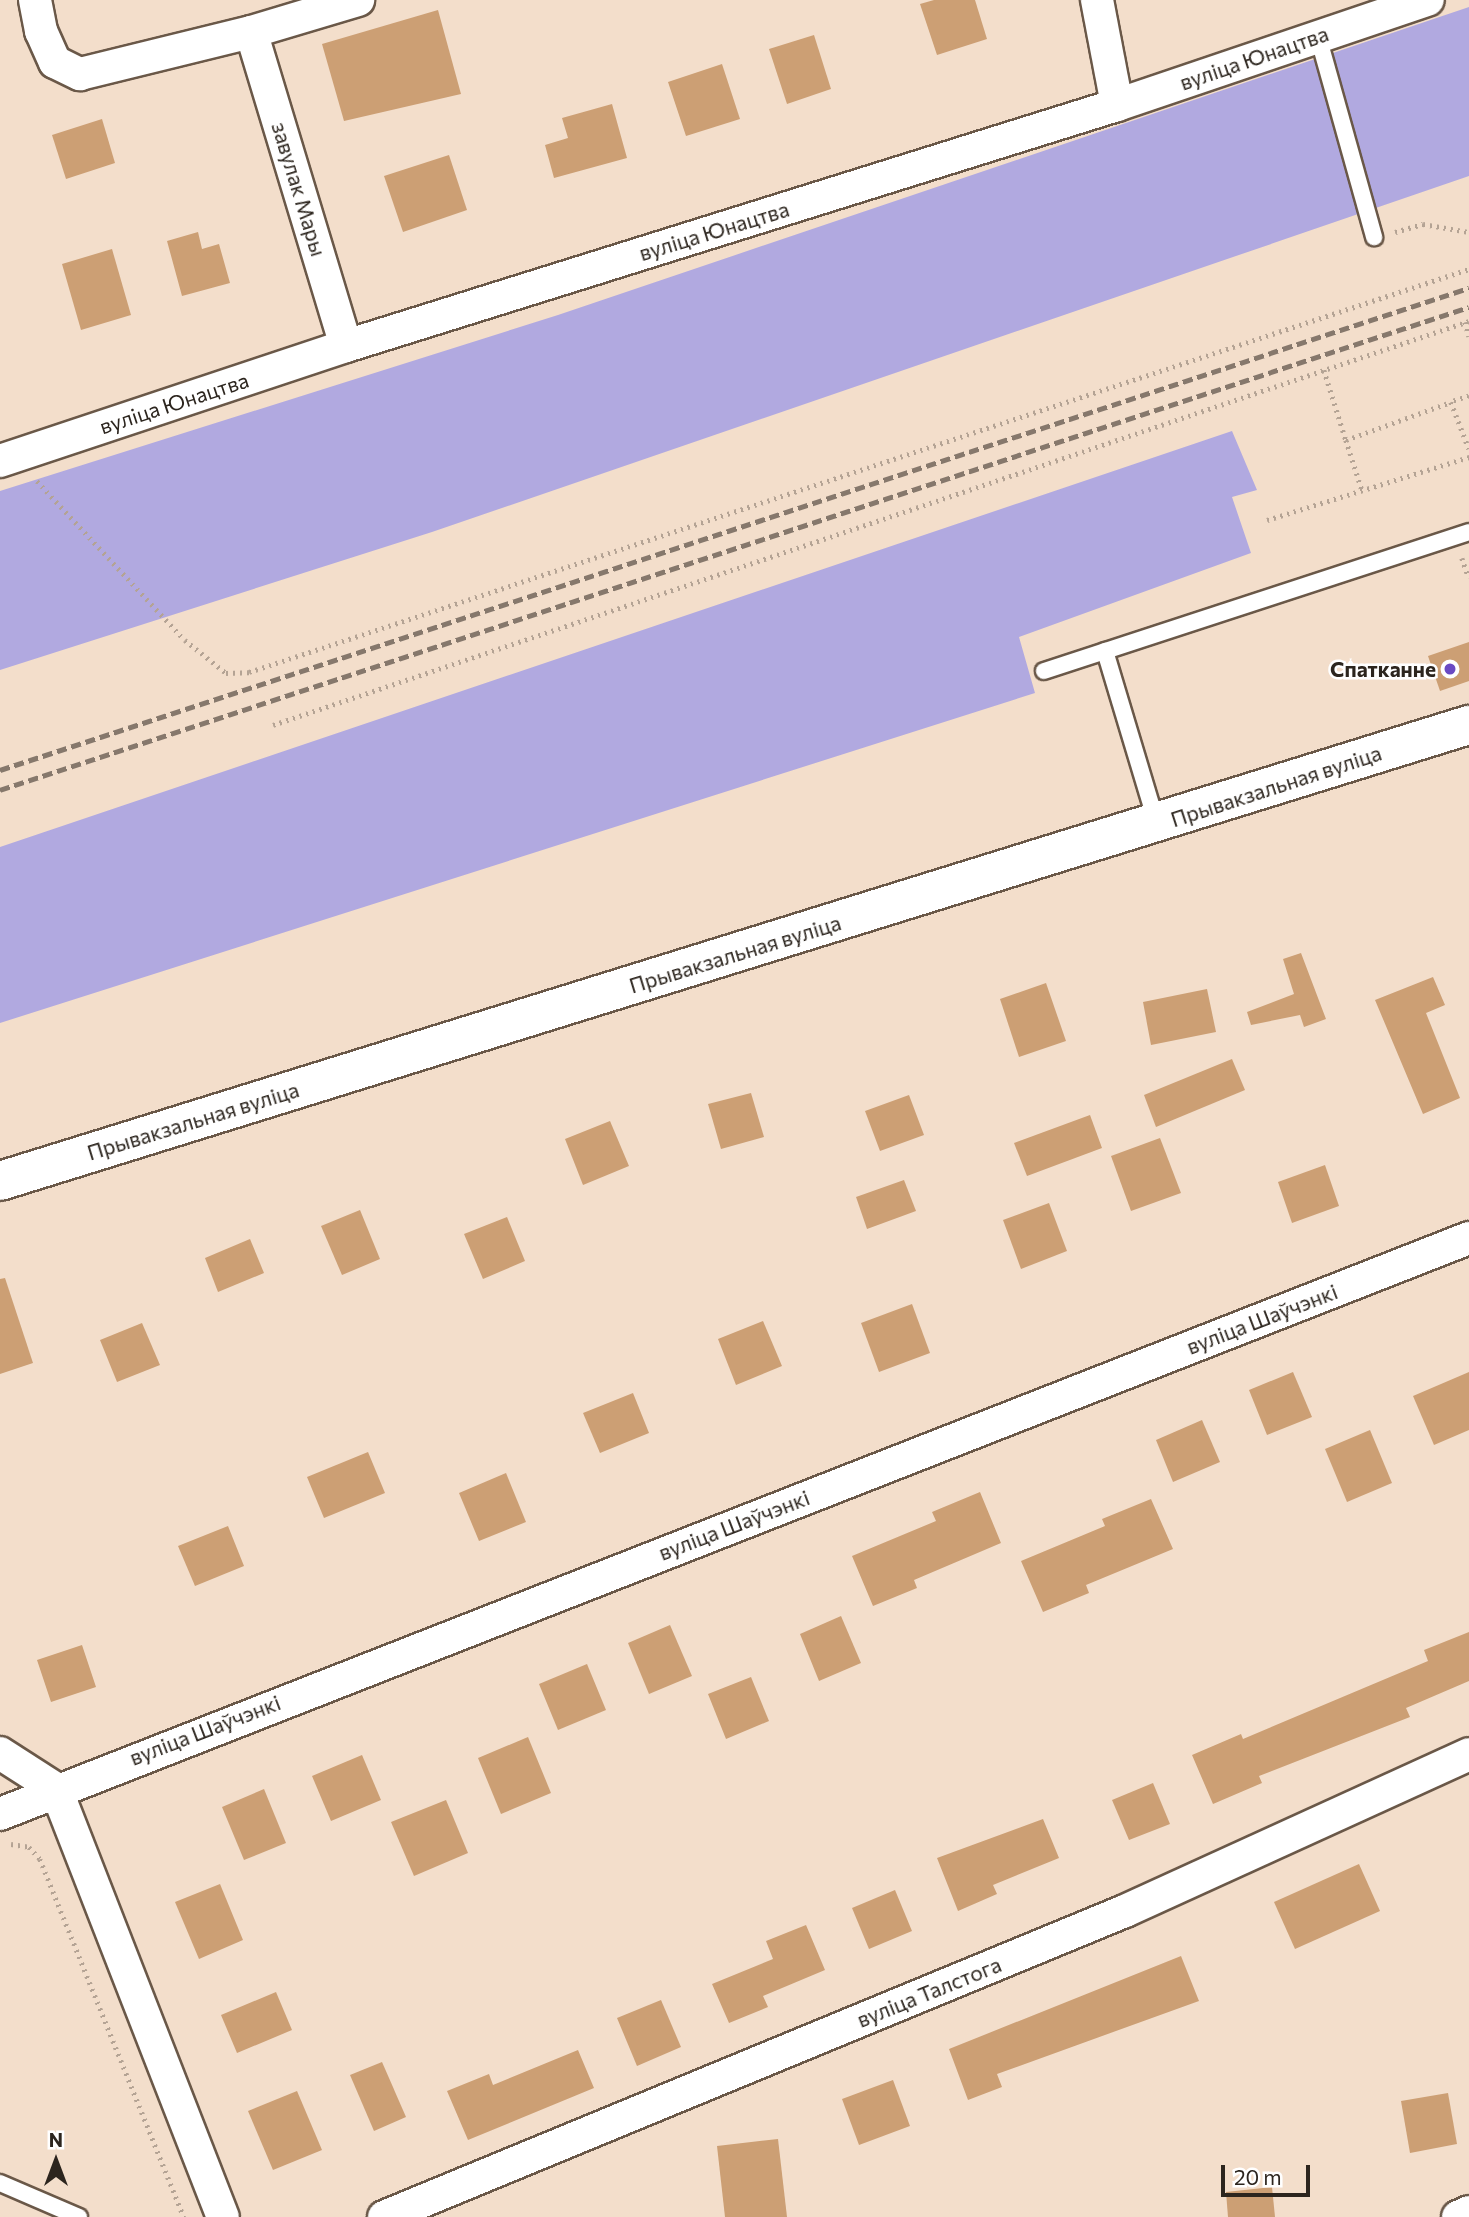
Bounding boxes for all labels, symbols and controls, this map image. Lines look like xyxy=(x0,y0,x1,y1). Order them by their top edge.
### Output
street label: вуліца Юнацтва xyxy=(1176,21,1332,95)
street label: завулак Мары xyxy=(267,119,331,259)
street label: вуліца Юнацтва xyxy=(636,196,792,266)
street label: вуліца Юнацтва xyxy=(96,367,252,439)
place label: Спатканне xyxy=(1330,656,1436,682)
marker: Спатканне xyxy=(1442,661,1458,677)
street label: Прывакзальная вуліца xyxy=(1167,740,1385,832)
street label: Прывакзальная вуліца xyxy=(626,910,844,998)
street label: Прывакзальная вуліца xyxy=(84,1077,302,1165)
street label: вуліца Шаўчэнкі xyxy=(1183,1279,1341,1359)
street label: вуліца Шаўчэнкі xyxy=(655,1485,813,1565)
street label: вуліца Шаўчэнкі xyxy=(126,1690,284,1770)
street label: вуліца Талстога xyxy=(853,1952,1005,2032)
north arrow xyxy=(21,2126,91,2196)
text: N xyxy=(49,2128,63,2151)
scale bar xyxy=(1224,2150,1313,2194)
text: 20 m xyxy=(1234,2164,1282,2189)

